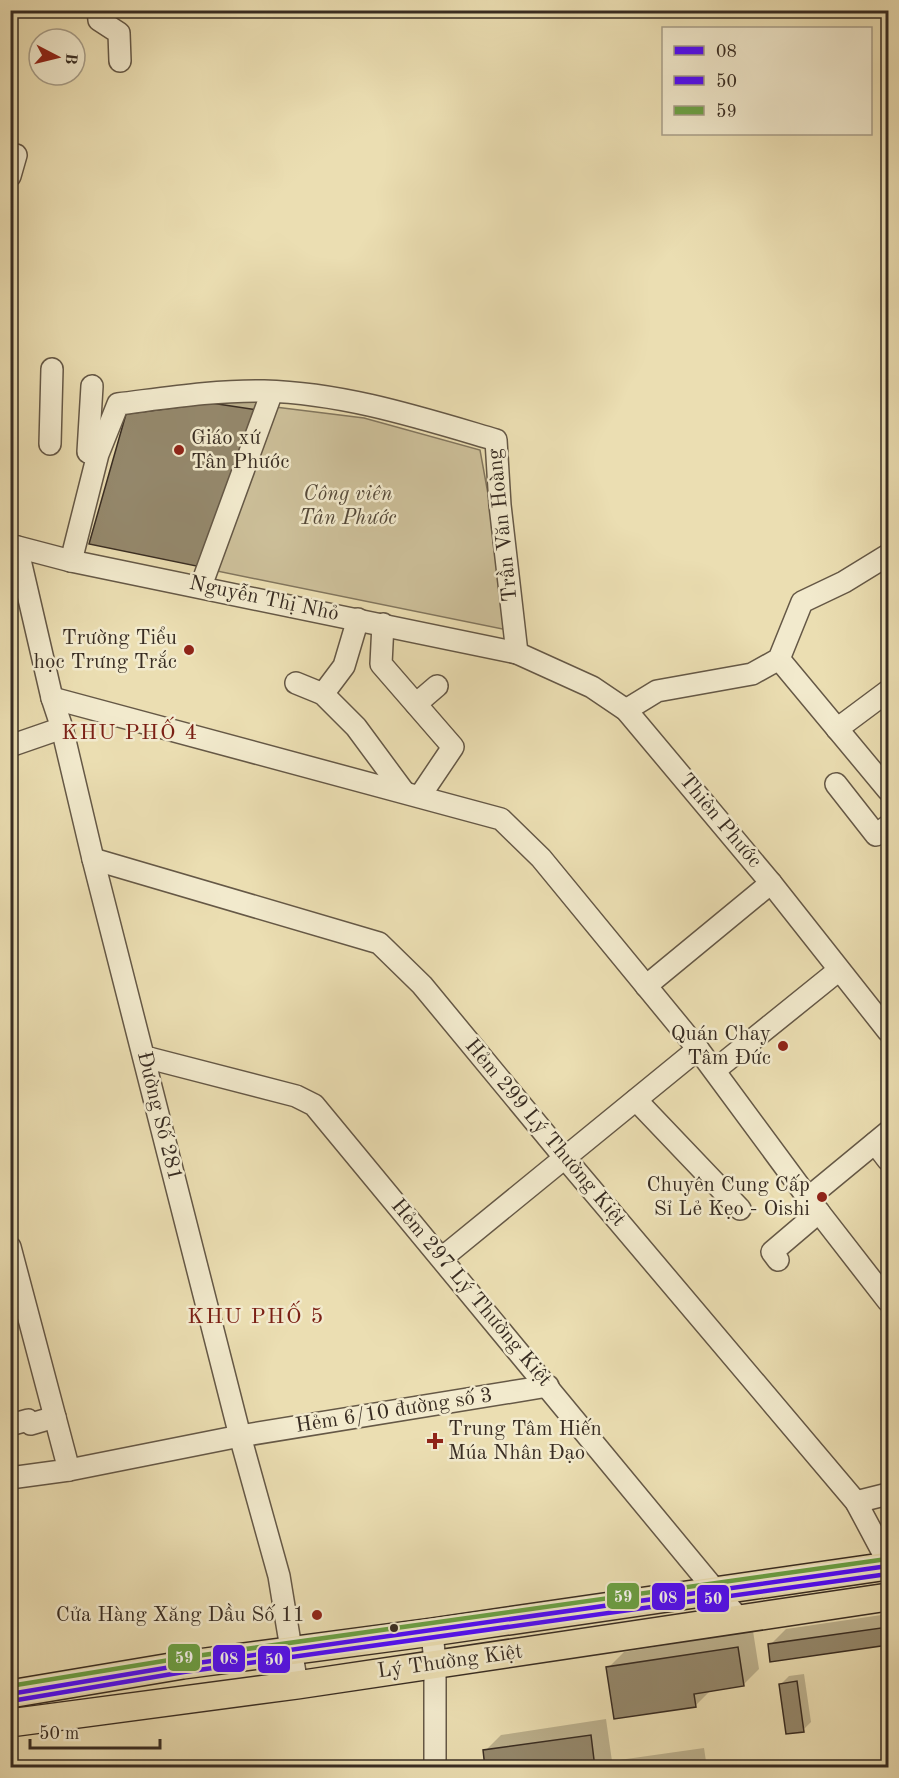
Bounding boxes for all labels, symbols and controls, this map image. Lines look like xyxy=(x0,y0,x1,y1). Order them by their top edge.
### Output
north arrow xyxy=(27,27,87,87)
legend xyxy=(662,27,872,135)
text: 08 xyxy=(716,43,737,61)
text: B xyxy=(61,52,79,65)
text: 50 xyxy=(716,73,737,91)
text: 59 xyxy=(716,103,737,121)
place label: Giáo xứ Tân Phước xyxy=(191,428,289,473)
marker: Giáo xứ Tân Phước xyxy=(172,443,186,457)
street label: Trần Văn Hoàng xyxy=(482,447,521,603)
park label: Công viên Tân Phước xyxy=(299,484,397,529)
street label: Nguyễn Thị Nhỏ xyxy=(187,571,341,625)
place label: Trường Tiểu học Trưng Trắc xyxy=(34,626,177,673)
marker: Trường Tiểu học Trưng Trắc xyxy=(182,643,196,657)
district label: KHU PHỐ 4 xyxy=(61,716,199,744)
street label: Thiên Phước xyxy=(675,770,765,872)
place label: Quán Chay Tâm Đức xyxy=(671,1024,771,1069)
street label: Hẻm 299 Lý Thường Kiệt xyxy=(461,1035,629,1231)
marker: Quán Chay Tâm Đức xyxy=(776,1039,790,1053)
street label: Đường Số 281 xyxy=(133,1049,186,1183)
place label: Chuyên Cung Cấp Sỉ Lẻ Kẹo - Oishi xyxy=(646,1174,810,1220)
marker: Chuyên Cung Cấp Sỉ Lẻ Kẹo - Oishi xyxy=(815,1190,829,1204)
street label: Hẻm 297 Lý Thường Kiệt xyxy=(387,1195,555,1391)
district label: KHU PHỐ 5 xyxy=(187,1300,325,1328)
street label: Hẻm 6/10 đường số 3 xyxy=(294,1384,494,1437)
place label: Trung Tâm Hiến Múa Nhân Đạo xyxy=(448,1418,602,1464)
marker: Trung Tâm Hiến Múa Nhân Đạo xyxy=(426,1432,444,1450)
line badge: 59 xyxy=(606,1582,640,1610)
line badge: 08 xyxy=(651,1582,686,1611)
line badge: 50 xyxy=(696,1584,730,1613)
text: 59 xyxy=(614,1590,632,1606)
text: 08 xyxy=(659,1591,677,1607)
text: 50 xyxy=(704,1592,722,1608)
place label: Cửa Hàng Xăng Dầu Số 11 xyxy=(56,1603,305,1626)
marker: Cửa Hàng Xăng Dầu Số 11 xyxy=(310,1608,324,1622)
unlabelled marker xyxy=(388,1622,400,1634)
street label: Lý Thường Kiệt xyxy=(376,1641,524,1683)
line badge: 59 xyxy=(167,1643,201,1672)
line badge: 08 xyxy=(212,1644,246,1673)
line badge: 50 xyxy=(257,1645,291,1674)
text: 59 xyxy=(175,1651,193,1667)
text: 08 xyxy=(220,1652,238,1668)
text: 50 xyxy=(265,1653,283,1669)
scale bar xyxy=(30,1712,160,1750)
text: 50 m xyxy=(39,1725,79,1743)

